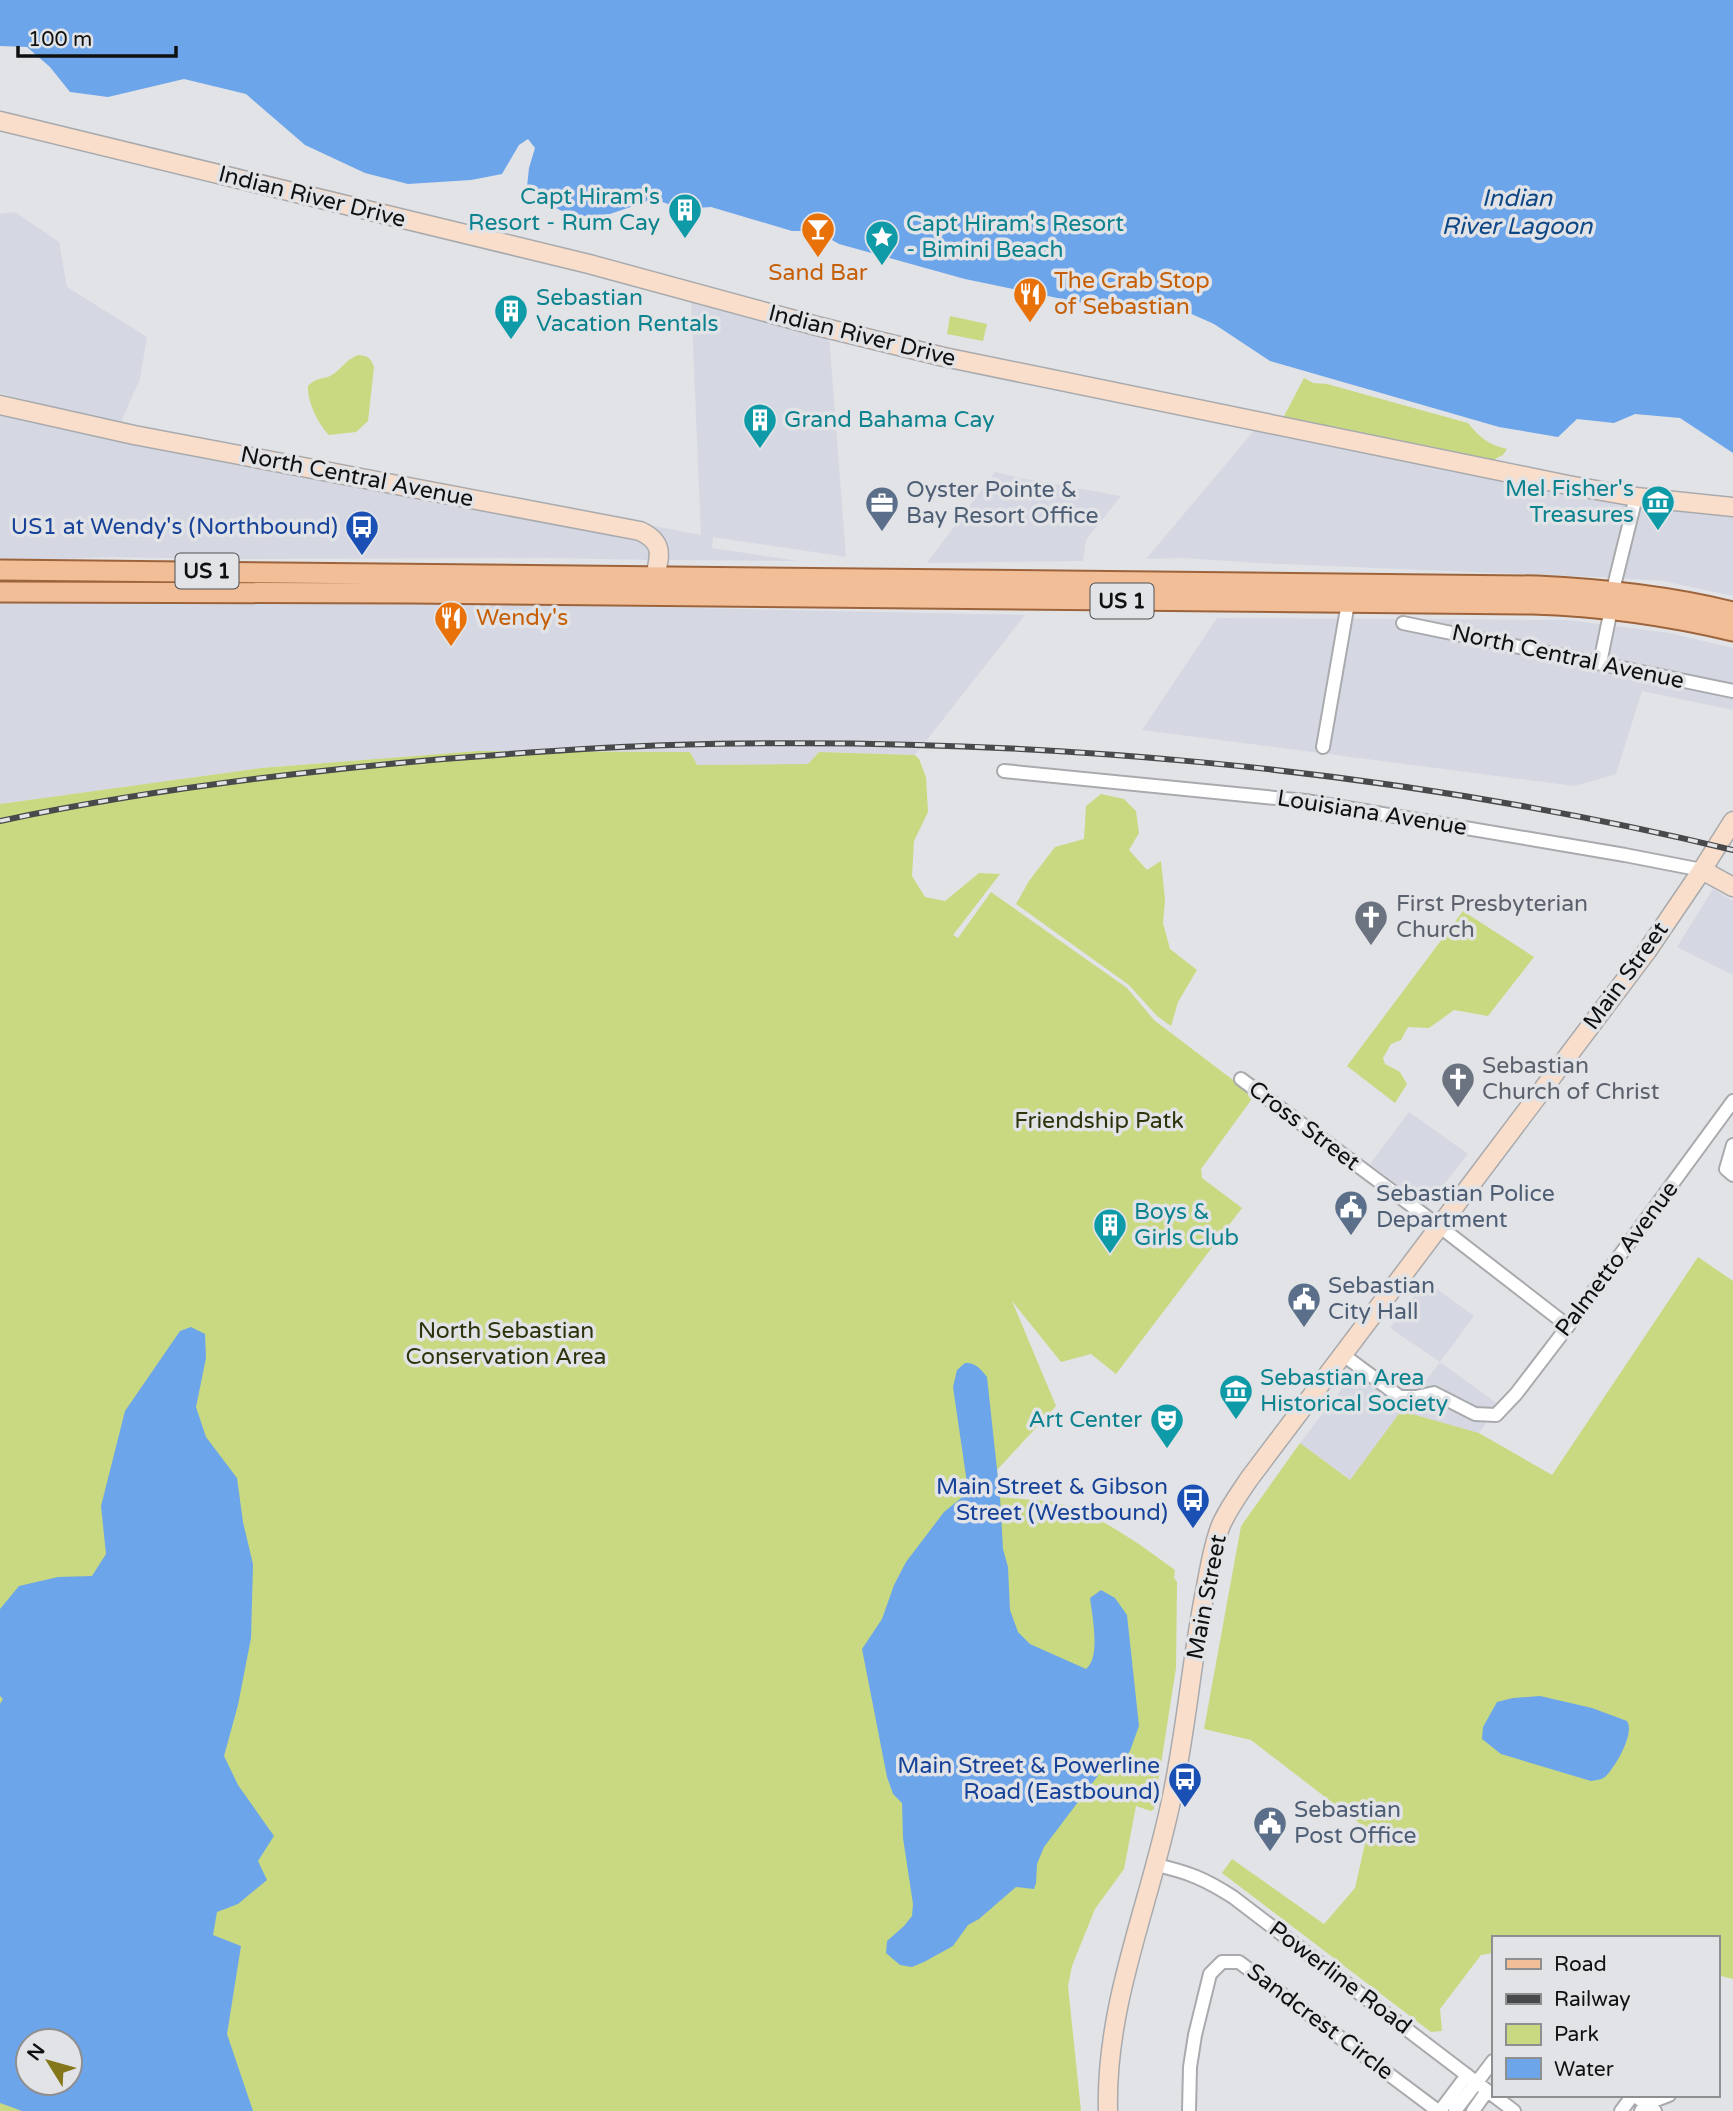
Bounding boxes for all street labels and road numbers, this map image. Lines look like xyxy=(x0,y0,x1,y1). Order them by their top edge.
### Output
street label: Indian River Drive xyxy=(215,160,409,234)
street label: Indian River Drive xyxy=(765,299,959,373)
street label: North Central Avenue xyxy=(238,441,476,513)
road number: US 1 xyxy=(176,554,238,588)
road number: US 1 xyxy=(1090,584,1154,618)
street label: North Central Avenue xyxy=(1449,619,1687,695)
street label: Louisiana Avenue xyxy=(1275,784,1469,842)
street label: Main Street xyxy=(1577,916,1675,1035)
street label: Cross Street xyxy=(1243,1075,1365,1177)
street label: Palmetto Avenue xyxy=(1549,1176,1685,1342)
street label: Main Street xyxy=(1181,1532,1233,1662)
street label: Powerline Road xyxy=(1263,1915,1417,2041)
street label: Sandcrest Circle xyxy=(1241,1958,1399,2086)

